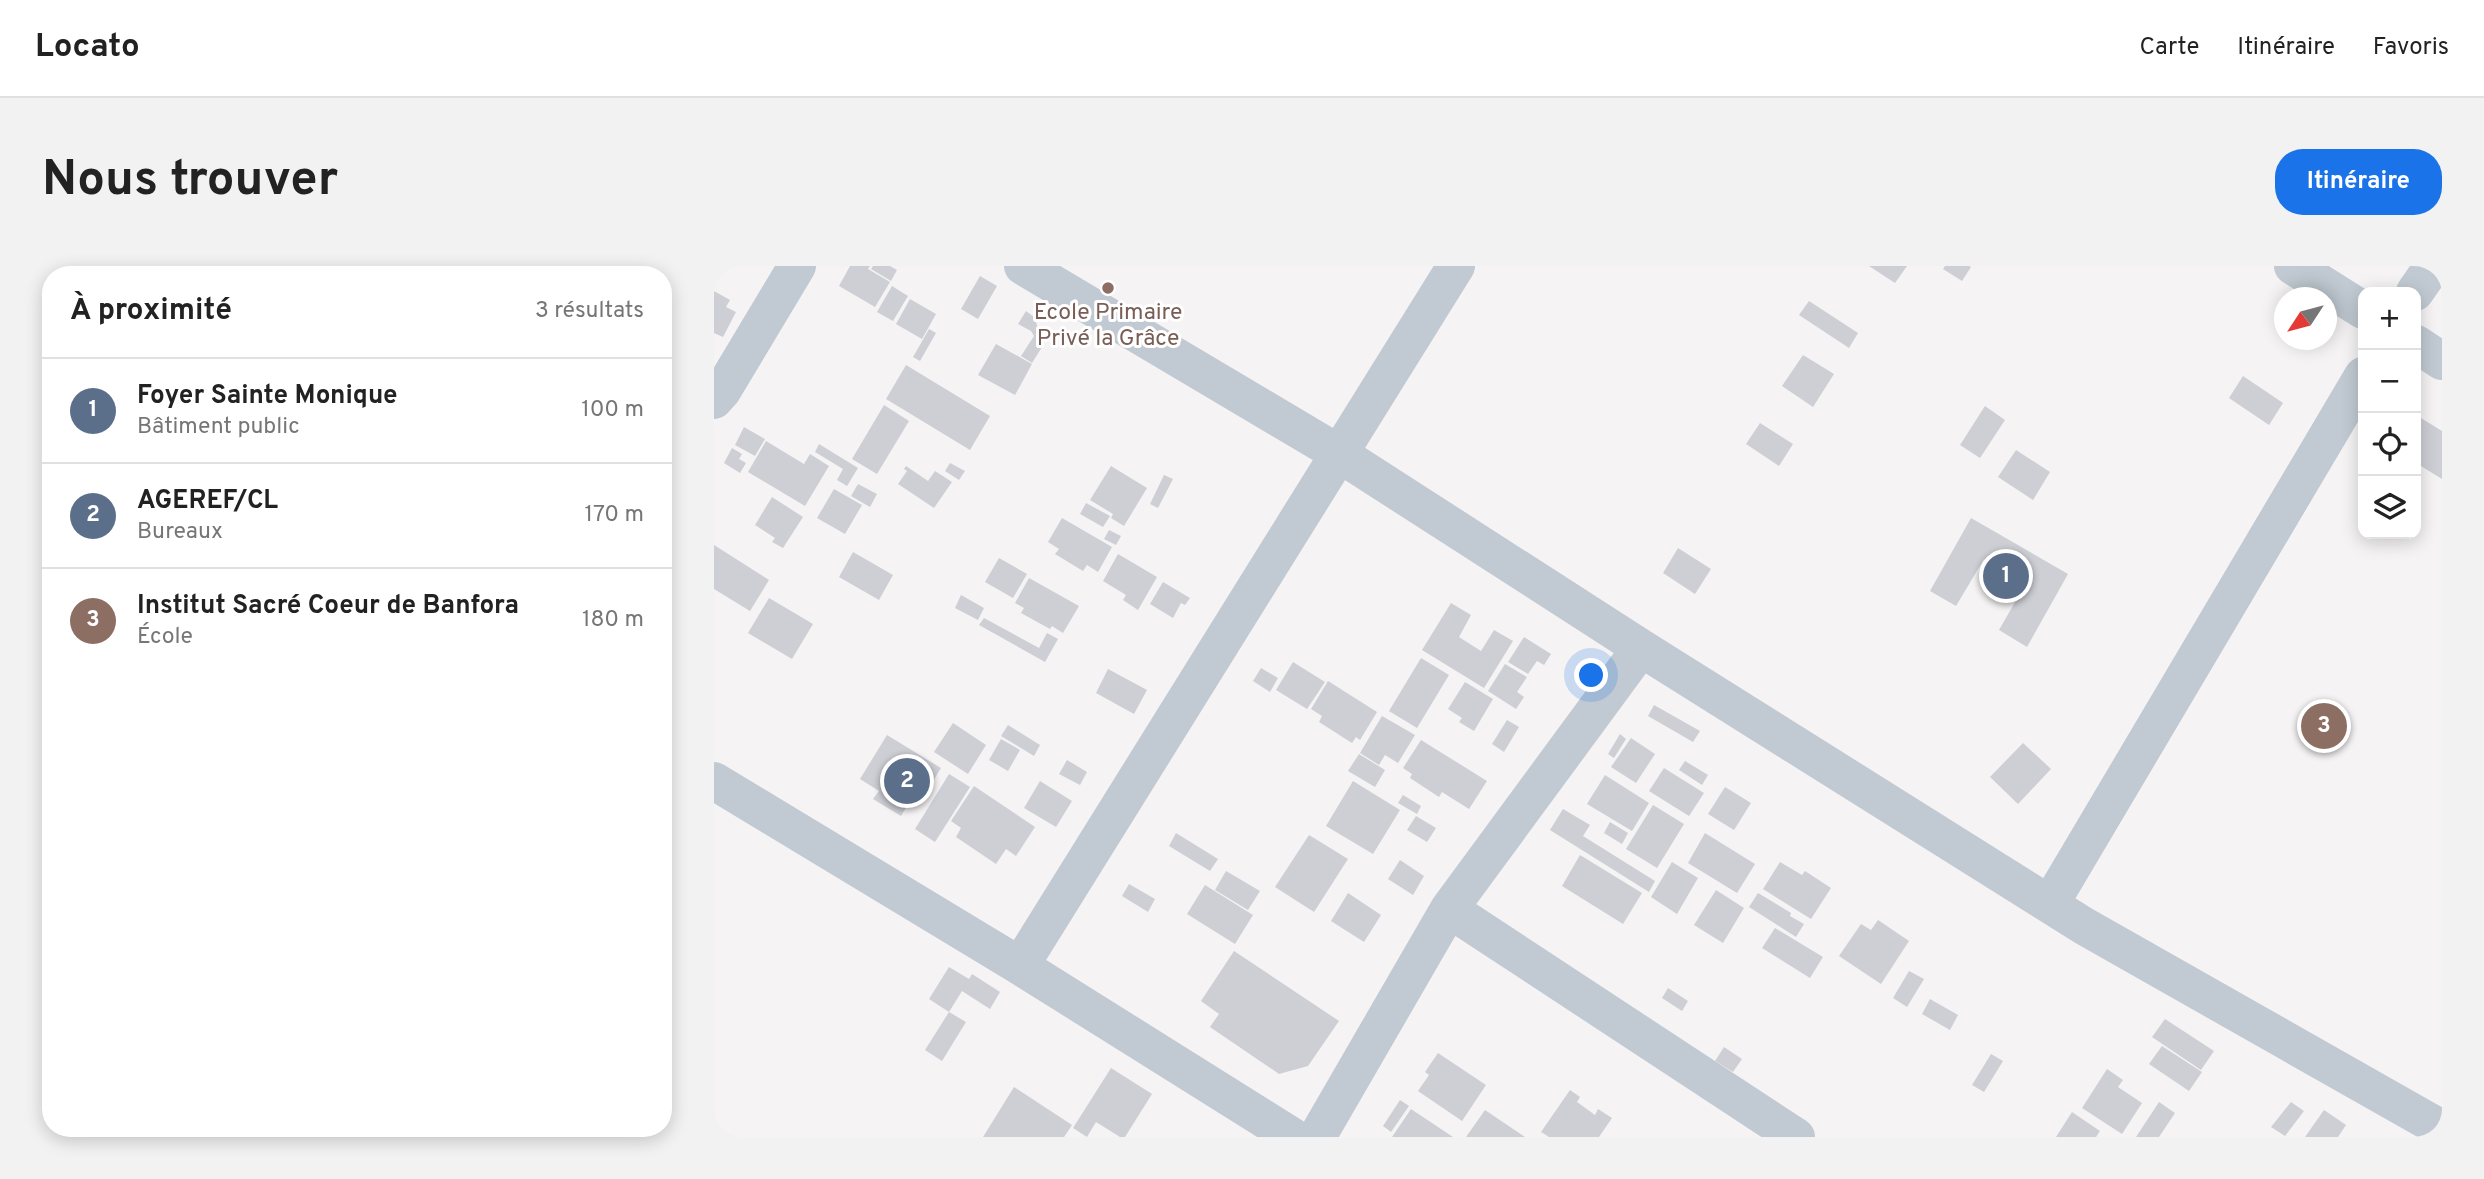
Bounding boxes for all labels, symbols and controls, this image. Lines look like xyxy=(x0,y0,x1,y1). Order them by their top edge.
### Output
text: Locato xyxy=(35,27,140,69)
text: Carte xyxy=(2139,33,2199,63)
text: Itinéraire xyxy=(2237,33,2335,63)
text: Favoris xyxy=(2373,33,2449,63)
button: Itinéraire xyxy=(2275,149,2442,215)
text: Nous trouver xyxy=(42,151,338,213)
marker: Ecole Primaire Privé la Grâce xyxy=(1100,280,1116,296)
north arrow xyxy=(2274,287,2337,350)
map controls xyxy=(2358,287,2421,539)
button: + xyxy=(2358,287,2421,350)
text: À proximité xyxy=(70,293,232,330)
text: 3 résultats xyxy=(535,297,644,326)
place label: Ecole Primaire Privé la Grâce xyxy=(1034,299,1182,354)
button: − xyxy=(2358,350,2421,413)
text: Foyer Sainte Monique xyxy=(137,380,398,413)
text: 1 xyxy=(88,396,98,425)
text: 100 m xyxy=(581,396,644,425)
text: Bâtiment public xyxy=(137,413,300,442)
button: locate xyxy=(2358,413,2421,476)
button: layers xyxy=(2358,476,2421,539)
text: AGEREF/CL xyxy=(137,485,278,518)
text: 2 xyxy=(86,501,100,530)
text: 170 m xyxy=(585,501,644,530)
text: Bureaux xyxy=(137,518,223,547)
pin: 1 xyxy=(1983,550,2029,602)
text: Institut Sacré Coeur de Banfora xyxy=(137,590,519,623)
text: 3 xyxy=(86,606,100,635)
text: 180 m xyxy=(582,606,644,635)
text: École xyxy=(137,623,193,652)
your location xyxy=(1574,658,1608,692)
pin: 3 xyxy=(2301,700,2347,752)
pin: 2 xyxy=(884,755,930,807)

